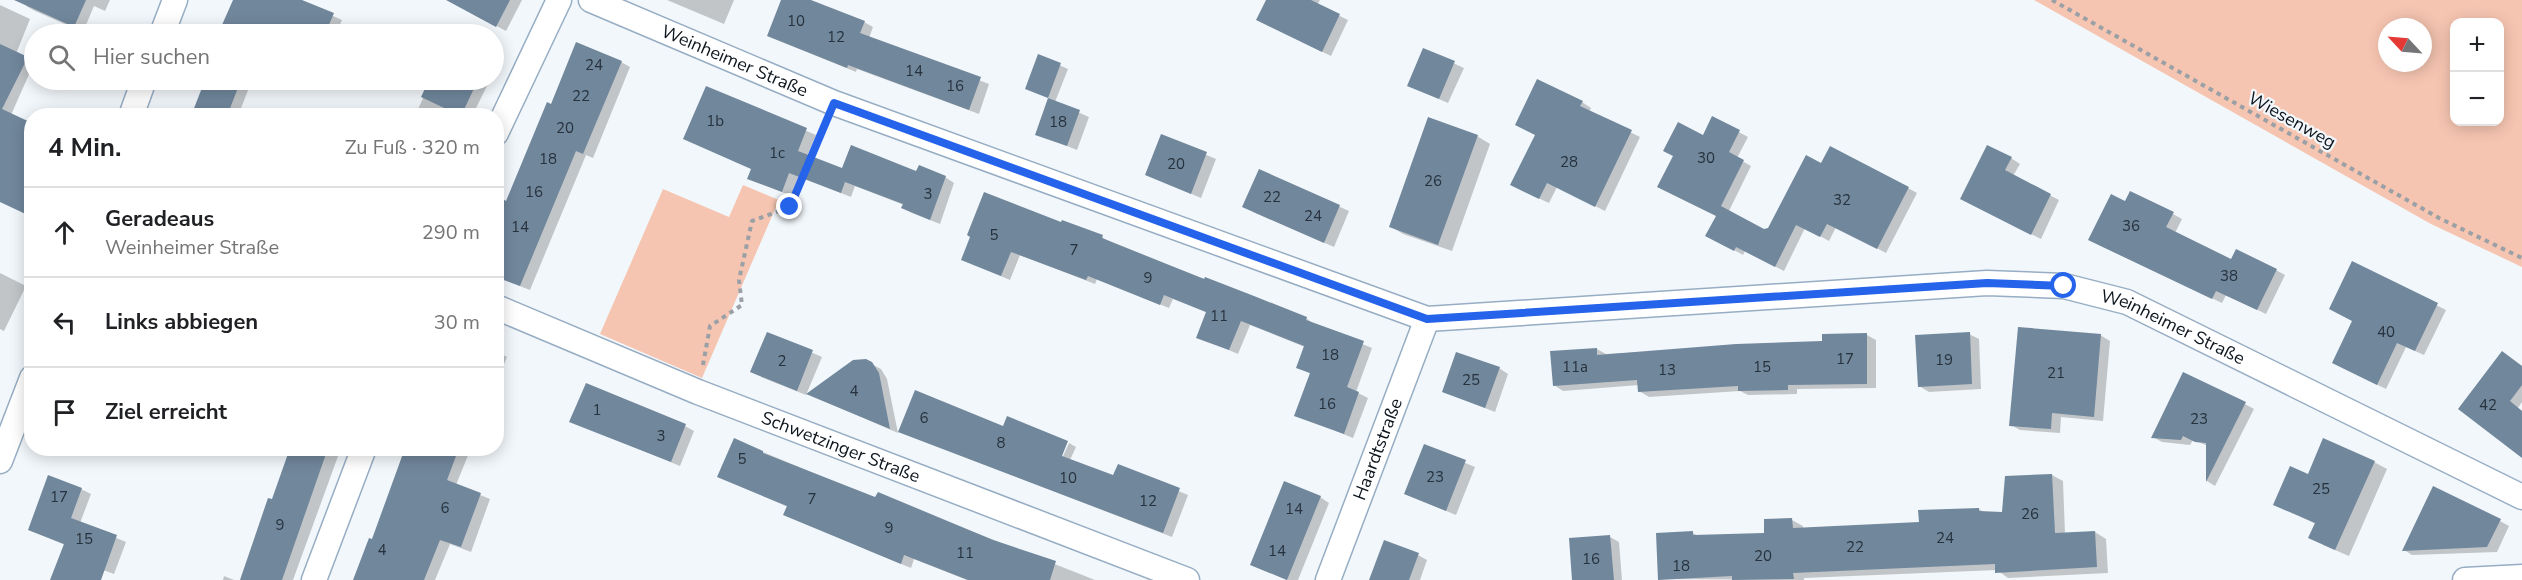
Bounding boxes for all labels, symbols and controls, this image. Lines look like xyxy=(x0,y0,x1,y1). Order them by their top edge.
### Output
house number: 10 xyxy=(787,11,805,31)
north arrow xyxy=(2378,18,2432,72)
map controls xyxy=(2450,18,2504,126)
button: + xyxy=(2450,18,2504,72)
street label: Weinheimer Straße xyxy=(658,19,811,103)
search box xyxy=(24,24,504,90)
house number: 12 xyxy=(827,27,845,47)
icon: search xyxy=(45,41,78,74)
text: Hier suchen xyxy=(93,42,210,72)
house number: 24 xyxy=(585,55,603,75)
house number: 14 xyxy=(905,61,923,81)
button: − xyxy=(2450,72,2504,126)
house number: 16 xyxy=(946,76,964,96)
house number: 22 xyxy=(572,86,590,106)
street label: Wiesenweg xyxy=(2244,86,2340,154)
house number: 1b xyxy=(706,111,724,131)
house number: 18 xyxy=(1049,112,1067,132)
house number: 20 xyxy=(556,118,574,138)
text: 4 Min. xyxy=(48,130,121,165)
text: Zu Fuß · 320 m xyxy=(345,134,480,161)
house number: 1c xyxy=(769,143,785,163)
house number: 30 xyxy=(1697,148,1715,168)
house number: 18 xyxy=(539,149,557,169)
house number: 28 xyxy=(1560,152,1578,172)
house number: 20 xyxy=(1167,154,1185,174)
house number: 26 xyxy=(1424,171,1442,191)
house number: 16 xyxy=(525,182,543,202)
house number: 3 xyxy=(923,184,933,204)
house number: 22 xyxy=(1263,187,1281,207)
house number: 32 xyxy=(1833,190,1851,210)
route end xyxy=(776,193,802,219)
text: Geradeaus xyxy=(105,204,214,234)
house number: 24 xyxy=(1304,206,1322,226)
icon: ahead xyxy=(48,216,81,249)
house number: 36 xyxy=(2122,216,2140,236)
house number: 14 xyxy=(511,217,529,237)
text: 290 m xyxy=(422,219,480,246)
house number: 5 xyxy=(989,225,999,245)
text: Weinheimer Straße xyxy=(105,234,279,261)
house number: 7 xyxy=(1069,240,1079,260)
house number: 38 xyxy=(2220,266,2238,286)
house number: 9 xyxy=(1143,268,1153,288)
route start xyxy=(2050,272,2076,298)
street label: Weinheimer Straße xyxy=(2098,284,2249,370)
icon: left xyxy=(48,306,81,339)
house number: 11 xyxy=(1210,306,1228,326)
text: Links abbiegen xyxy=(105,307,258,337)
text: 30 m xyxy=(434,309,480,336)
house number: 40 xyxy=(2377,322,2395,342)
house number: 18 xyxy=(1321,345,1339,365)
house number: 17 xyxy=(1836,349,1854,369)
house number: 19 xyxy=(1935,350,1953,370)
house number: 2 xyxy=(777,351,787,371)
house number: 11a xyxy=(1562,357,1588,377)
house number: 15 xyxy=(1753,357,1771,377)
house number: 13 xyxy=(1658,360,1676,380)
house number: 21 xyxy=(2047,363,2065,383)
house number: 25 xyxy=(1462,370,1480,390)
house number: 4 xyxy=(849,381,859,401)
house number: 16 xyxy=(1318,394,1336,414)
street label: Haardtstraße xyxy=(1347,395,1408,504)
house number: 42 xyxy=(2479,395,2497,415)
icon: arrive xyxy=(48,396,81,429)
text: Ziel erreicht xyxy=(105,397,227,427)
house number: 1 xyxy=(592,400,602,420)
street label: Schwetzinger Straße xyxy=(758,405,924,488)
house number: 6 xyxy=(919,408,929,428)
house number: 23 xyxy=(2190,409,2208,429)
house number: 3 xyxy=(656,426,666,446)
house number: 8 xyxy=(996,433,1006,453)
house number: 5 xyxy=(737,449,747,469)
house number: 23 xyxy=(1426,467,1444,487)
house number: 10 xyxy=(1059,468,1077,488)
house number: 25 xyxy=(2312,479,2330,499)
house number: 17 xyxy=(50,487,68,507)
house number: 7 xyxy=(807,489,817,509)
house number: 12 xyxy=(1139,491,1157,511)
house number: 6 xyxy=(440,498,450,518)
house number: 14 xyxy=(1285,499,1303,519)
house number: 26 xyxy=(2021,504,2039,524)
house number: 9 xyxy=(275,515,285,535)
house number: 9 xyxy=(884,518,894,538)
house number: 24 xyxy=(1936,528,1954,548)
house number: 15 xyxy=(75,529,93,549)
house number: 22 xyxy=(1846,537,1864,557)
house number: 4 xyxy=(377,540,387,560)
house number: 14 xyxy=(1268,541,1286,561)
house number: 11 xyxy=(956,543,974,563)
house number: 20 xyxy=(1754,546,1772,566)
house number: 16 xyxy=(1582,549,1600,569)
house number: 18 xyxy=(1672,556,1690,576)

